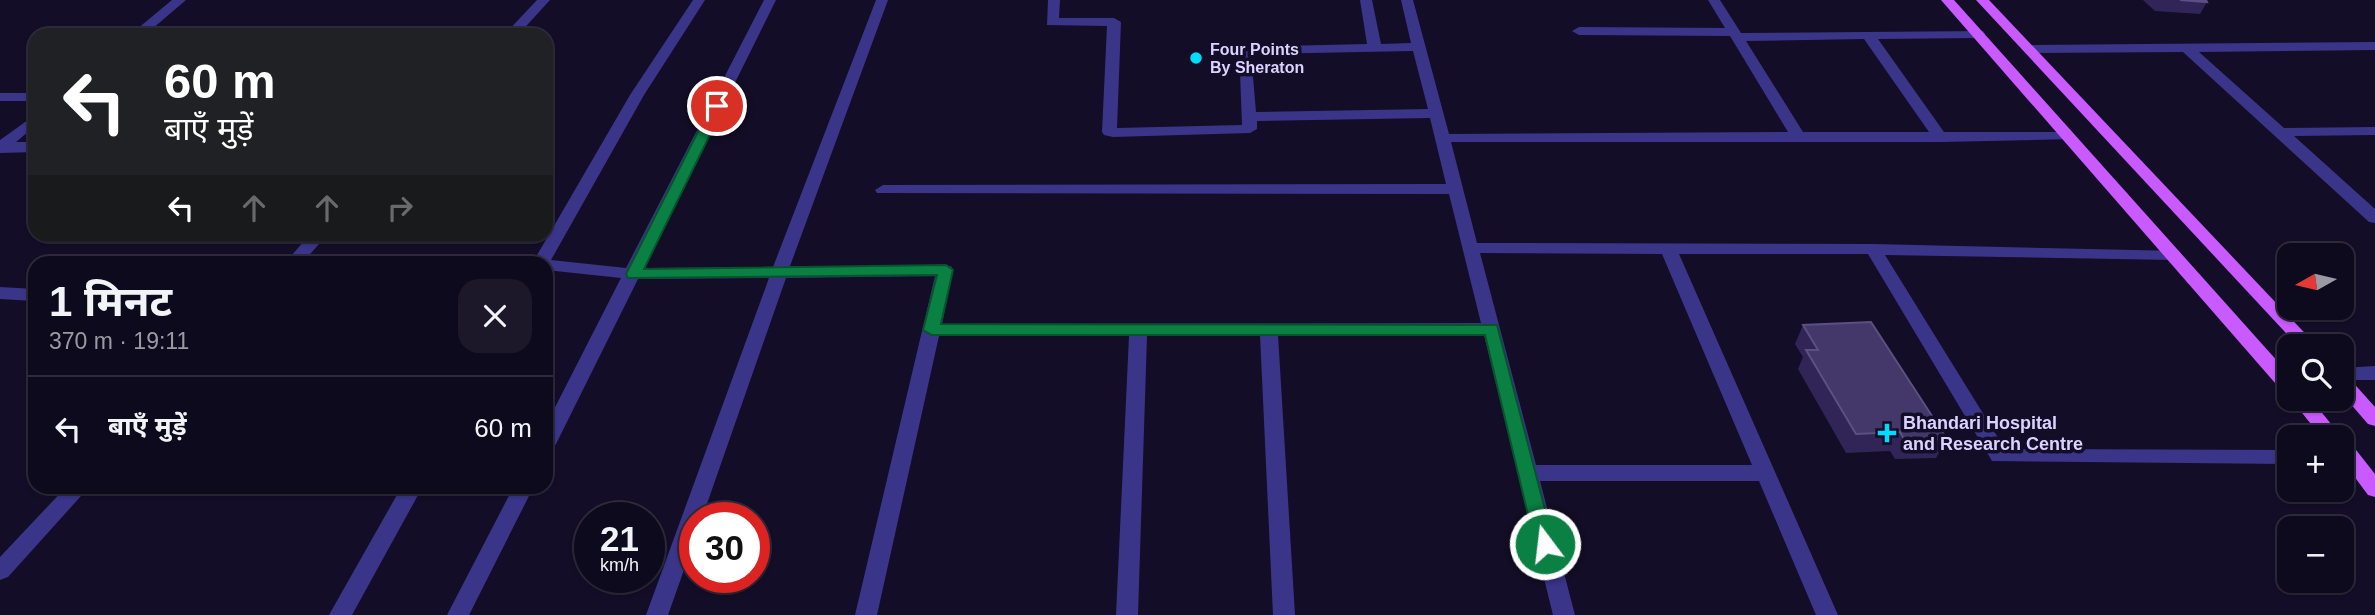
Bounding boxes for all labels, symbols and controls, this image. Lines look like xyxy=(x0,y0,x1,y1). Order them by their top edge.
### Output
place label: Four Points By Sheraton xyxy=(1210,41,1304,76)
marker: Four Points By Sheraton xyxy=(1188,50,1204,66)
text: 60 m xyxy=(164,54,276,108)
icon: left xyxy=(49,56,140,147)
pin xyxy=(687,76,747,136)
icon: arrive xyxy=(698,87,736,125)
text: बाएँ मुड़ें xyxy=(164,111,253,147)
icon: left xyxy=(162,189,200,227)
icon: ahead xyxy=(235,189,273,227)
icon: ahead xyxy=(308,189,346,227)
icon: right xyxy=(381,189,419,227)
north arrow xyxy=(2277,243,2354,320)
map controls xyxy=(2277,243,2354,593)
text: 1 मिनट xyxy=(49,278,172,325)
button: close xyxy=(458,279,532,353)
text: 370 m · 19:11 xyxy=(49,328,189,354)
button: search xyxy=(2277,334,2354,411)
icon: left xyxy=(49,410,87,448)
text: बाएँ मुड़ें xyxy=(108,411,187,441)
text: 60 m xyxy=(474,413,532,443)
place label: Bhandari Hospital and Research Centre xyxy=(1903,413,2083,454)
marker: Bhandari Hospital and Research Centre xyxy=(1877,423,1897,443)
button: + xyxy=(2277,425,2354,502)
speed limit sign: 30 xyxy=(679,502,770,593)
position arrow xyxy=(1508,507,1582,581)
button: − xyxy=(2277,516,2354,593)
text: 21 xyxy=(600,519,639,558)
text: km/h xyxy=(600,555,639,575)

